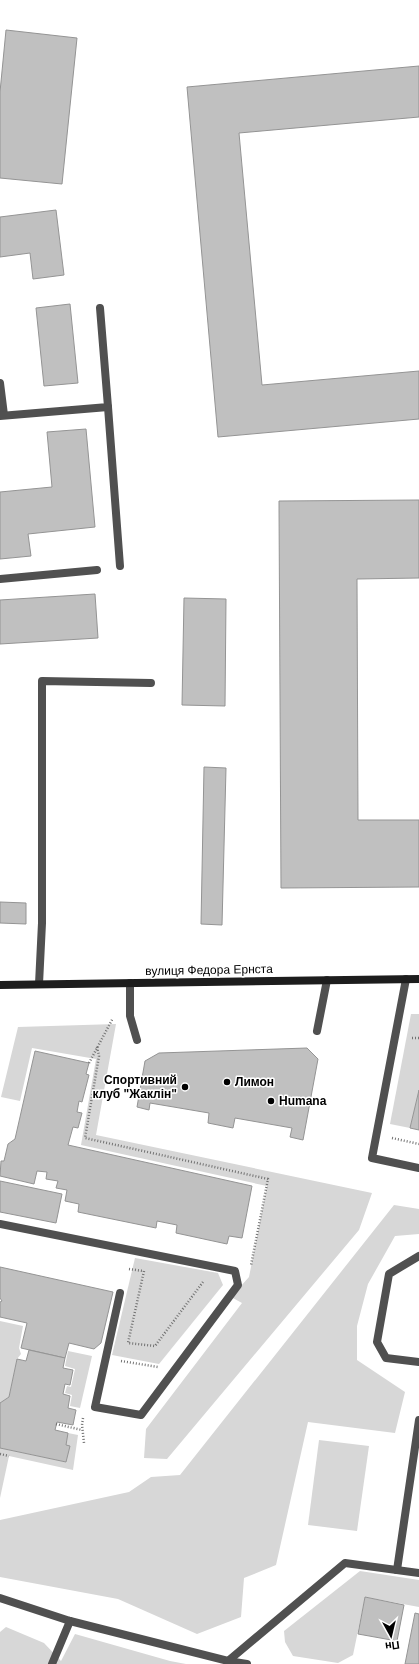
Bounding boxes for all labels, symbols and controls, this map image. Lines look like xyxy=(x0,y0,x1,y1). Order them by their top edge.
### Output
street label: вулиця Федора Ернста xyxy=(145,962,273,978)
place label: Спортивний клуб "Жаклін" xyxy=(93,1073,177,1101)
place label: Лимон xyxy=(235,1075,274,1089)
marker: Лимон xyxy=(222,1077,232,1087)
marker: Спортивний клуб "Жаклін" xyxy=(180,1082,190,1092)
place label: Humana xyxy=(279,1094,327,1108)
marker: Humana xyxy=(266,1096,276,1106)
north arrow xyxy=(371,1616,411,1656)
text: Пн xyxy=(384,1639,400,1653)

